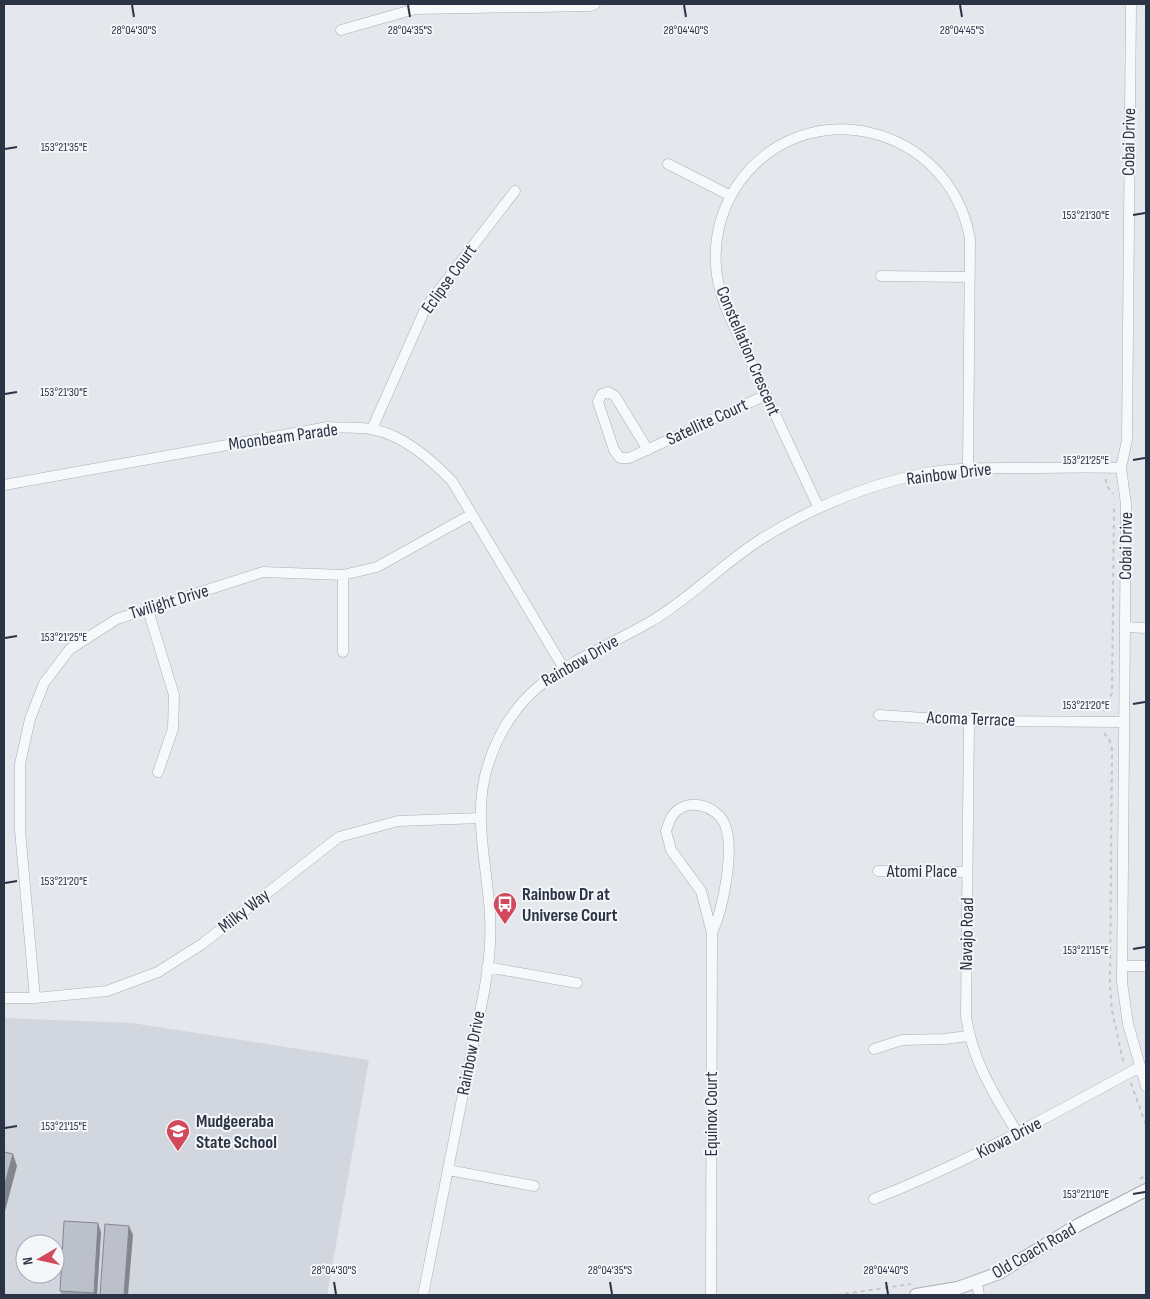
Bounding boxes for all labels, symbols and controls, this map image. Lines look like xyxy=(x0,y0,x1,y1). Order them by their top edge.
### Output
text: 28°04'30"S xyxy=(112,23,156,38)
text: 28°04'35"S xyxy=(388,23,432,38)
text: 28°04'40"S xyxy=(664,23,708,38)
text: 28°04'45"S xyxy=(940,23,984,38)
street label: Cobai Drive xyxy=(1118,108,1140,176)
text: 153°21'35"E xyxy=(41,140,87,155)
text: 153°21'30"E xyxy=(1062,208,1110,223)
street label: Eclipse Court xyxy=(417,240,481,318)
street label: Constellation Crescent xyxy=(711,283,785,419)
text: 153°21'30"E xyxy=(40,385,88,400)
street label: Satellite Court xyxy=(663,394,752,450)
street label: Moonbeam Parade xyxy=(227,419,339,455)
text: 153°21'25"E xyxy=(1063,453,1109,468)
street label: Rainbow Drive xyxy=(905,458,993,490)
street label: Cobai Drive xyxy=(1115,512,1137,580)
street label: Twilight Drive xyxy=(127,580,211,624)
text: 153°21'25"E xyxy=(41,630,87,645)
street label: Rainbow Drive xyxy=(538,631,622,691)
text: 153°21'20"E xyxy=(1062,698,1110,713)
street label: Acoma Terrace xyxy=(925,707,1016,731)
street label: Atomi Place xyxy=(886,861,957,882)
text: 153°21'20"E xyxy=(40,874,88,889)
place label: Rainbow Dr at Universe Court xyxy=(522,884,618,926)
street label: Milky Way xyxy=(214,885,274,937)
bus stop icon: Rainbow Dr at Universe Court xyxy=(492,891,518,925)
street label: Navajo Road xyxy=(956,897,978,971)
text: 153°21'15"E xyxy=(1063,943,1109,958)
street label: Rainbow Drive xyxy=(453,1009,489,1097)
street label: Equinox Court xyxy=(701,1071,722,1156)
place label: Mudgeeraba State School xyxy=(196,1111,277,1153)
street label: Kiowa Drive xyxy=(973,1113,1045,1163)
school or university icon: Mudgeeraba State School xyxy=(165,1118,191,1152)
text: 153°21'15"E xyxy=(41,1119,87,1134)
text: 153°21'10"E xyxy=(1063,1187,1109,1202)
street label: Old Coach Road xyxy=(988,1219,1080,1283)
north arrow xyxy=(15,1234,65,1284)
text: N xyxy=(19,1256,37,1266)
text: 28°04'30"S xyxy=(312,1263,356,1278)
text: 28°04'35"S xyxy=(588,1263,632,1278)
text: 28°04'40"S xyxy=(864,1263,908,1278)

